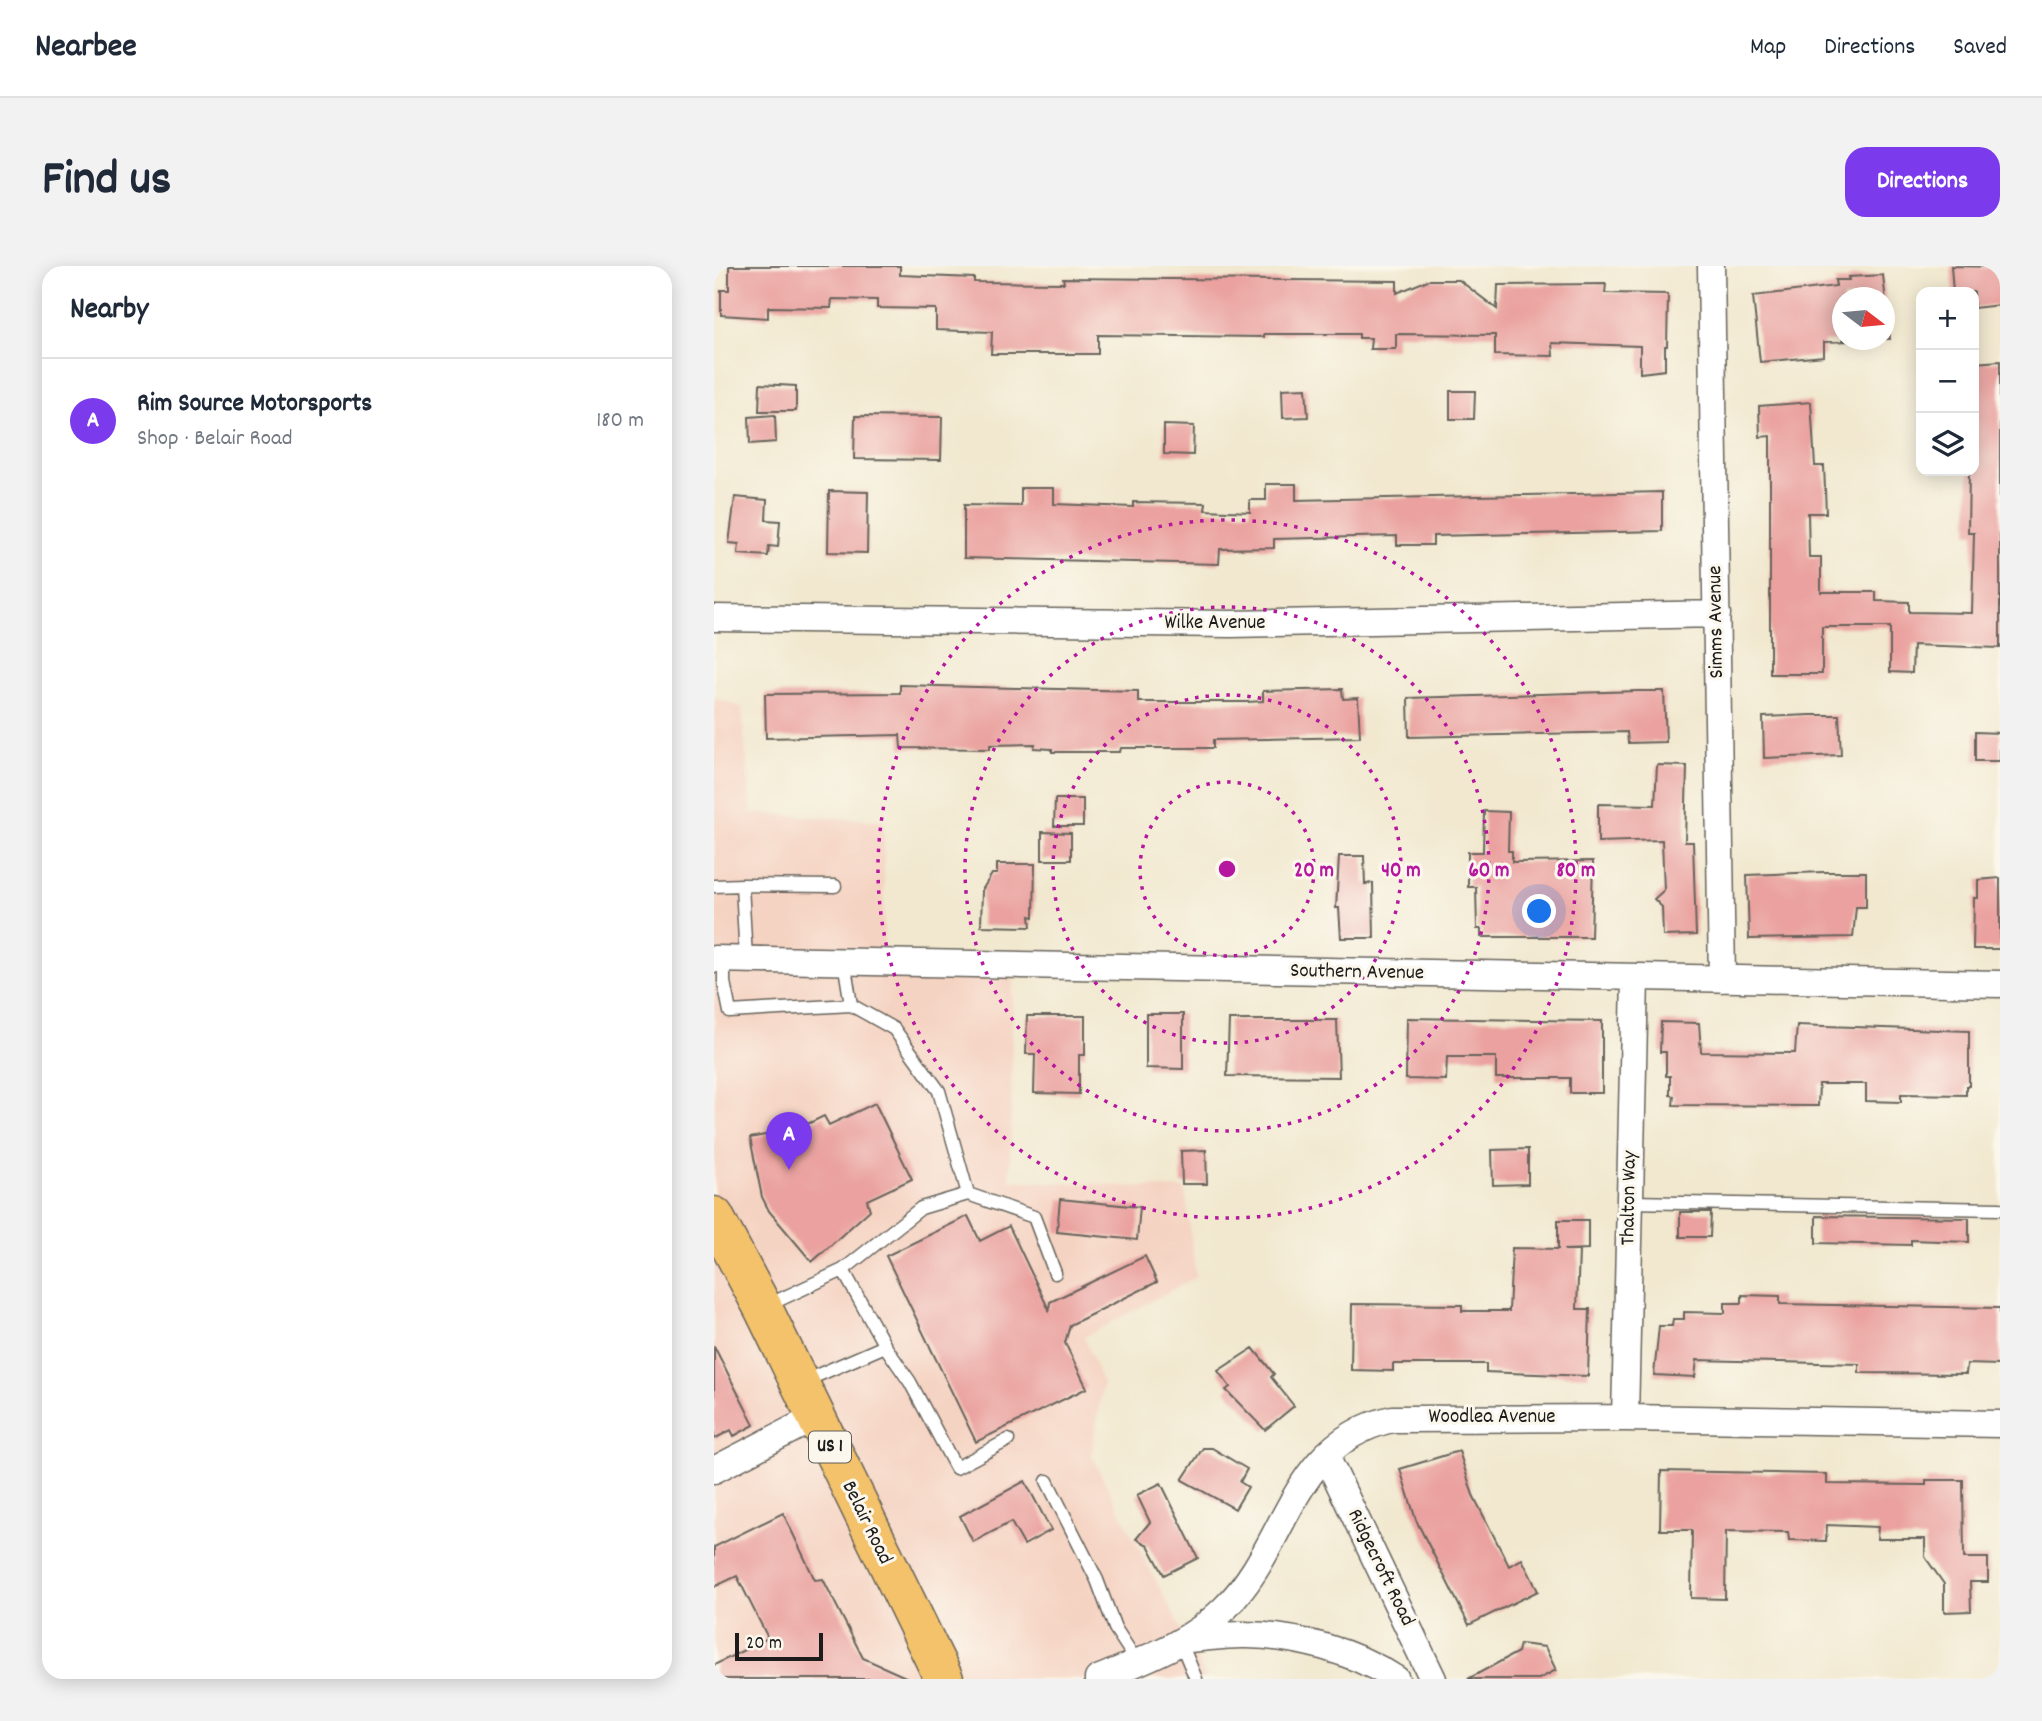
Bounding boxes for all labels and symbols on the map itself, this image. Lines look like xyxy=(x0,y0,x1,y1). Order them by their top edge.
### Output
north arrow xyxy=(1832,287,1895,350)
street label: Simms Avenue xyxy=(1701,565,1733,679)
street label: Wilke Avenue xyxy=(1164,609,1266,639)
centre of rings xyxy=(1215,857,1239,881)
text: 20 m xyxy=(1294,857,1334,887)
text: 40 m xyxy=(1381,857,1421,887)
text: 60 m xyxy=(1469,857,1509,887)
text: 80 m xyxy=(1556,857,1596,887)
your location xyxy=(1522,894,1556,928)
street label: Southern Avenue xyxy=(1290,957,1424,989)
pin: A xyxy=(766,1112,812,1170)
street label: Thalton Way xyxy=(1614,1150,1646,1246)
street label: Woodlea Avenue xyxy=(1429,1403,1555,1433)
road number: US 1 xyxy=(809,1432,851,1462)
street label: Belair Road xyxy=(833,1476,899,1570)
street label: Ridgecroft Road xyxy=(1339,1504,1421,1632)
scale bar xyxy=(735,1630,822,1662)

